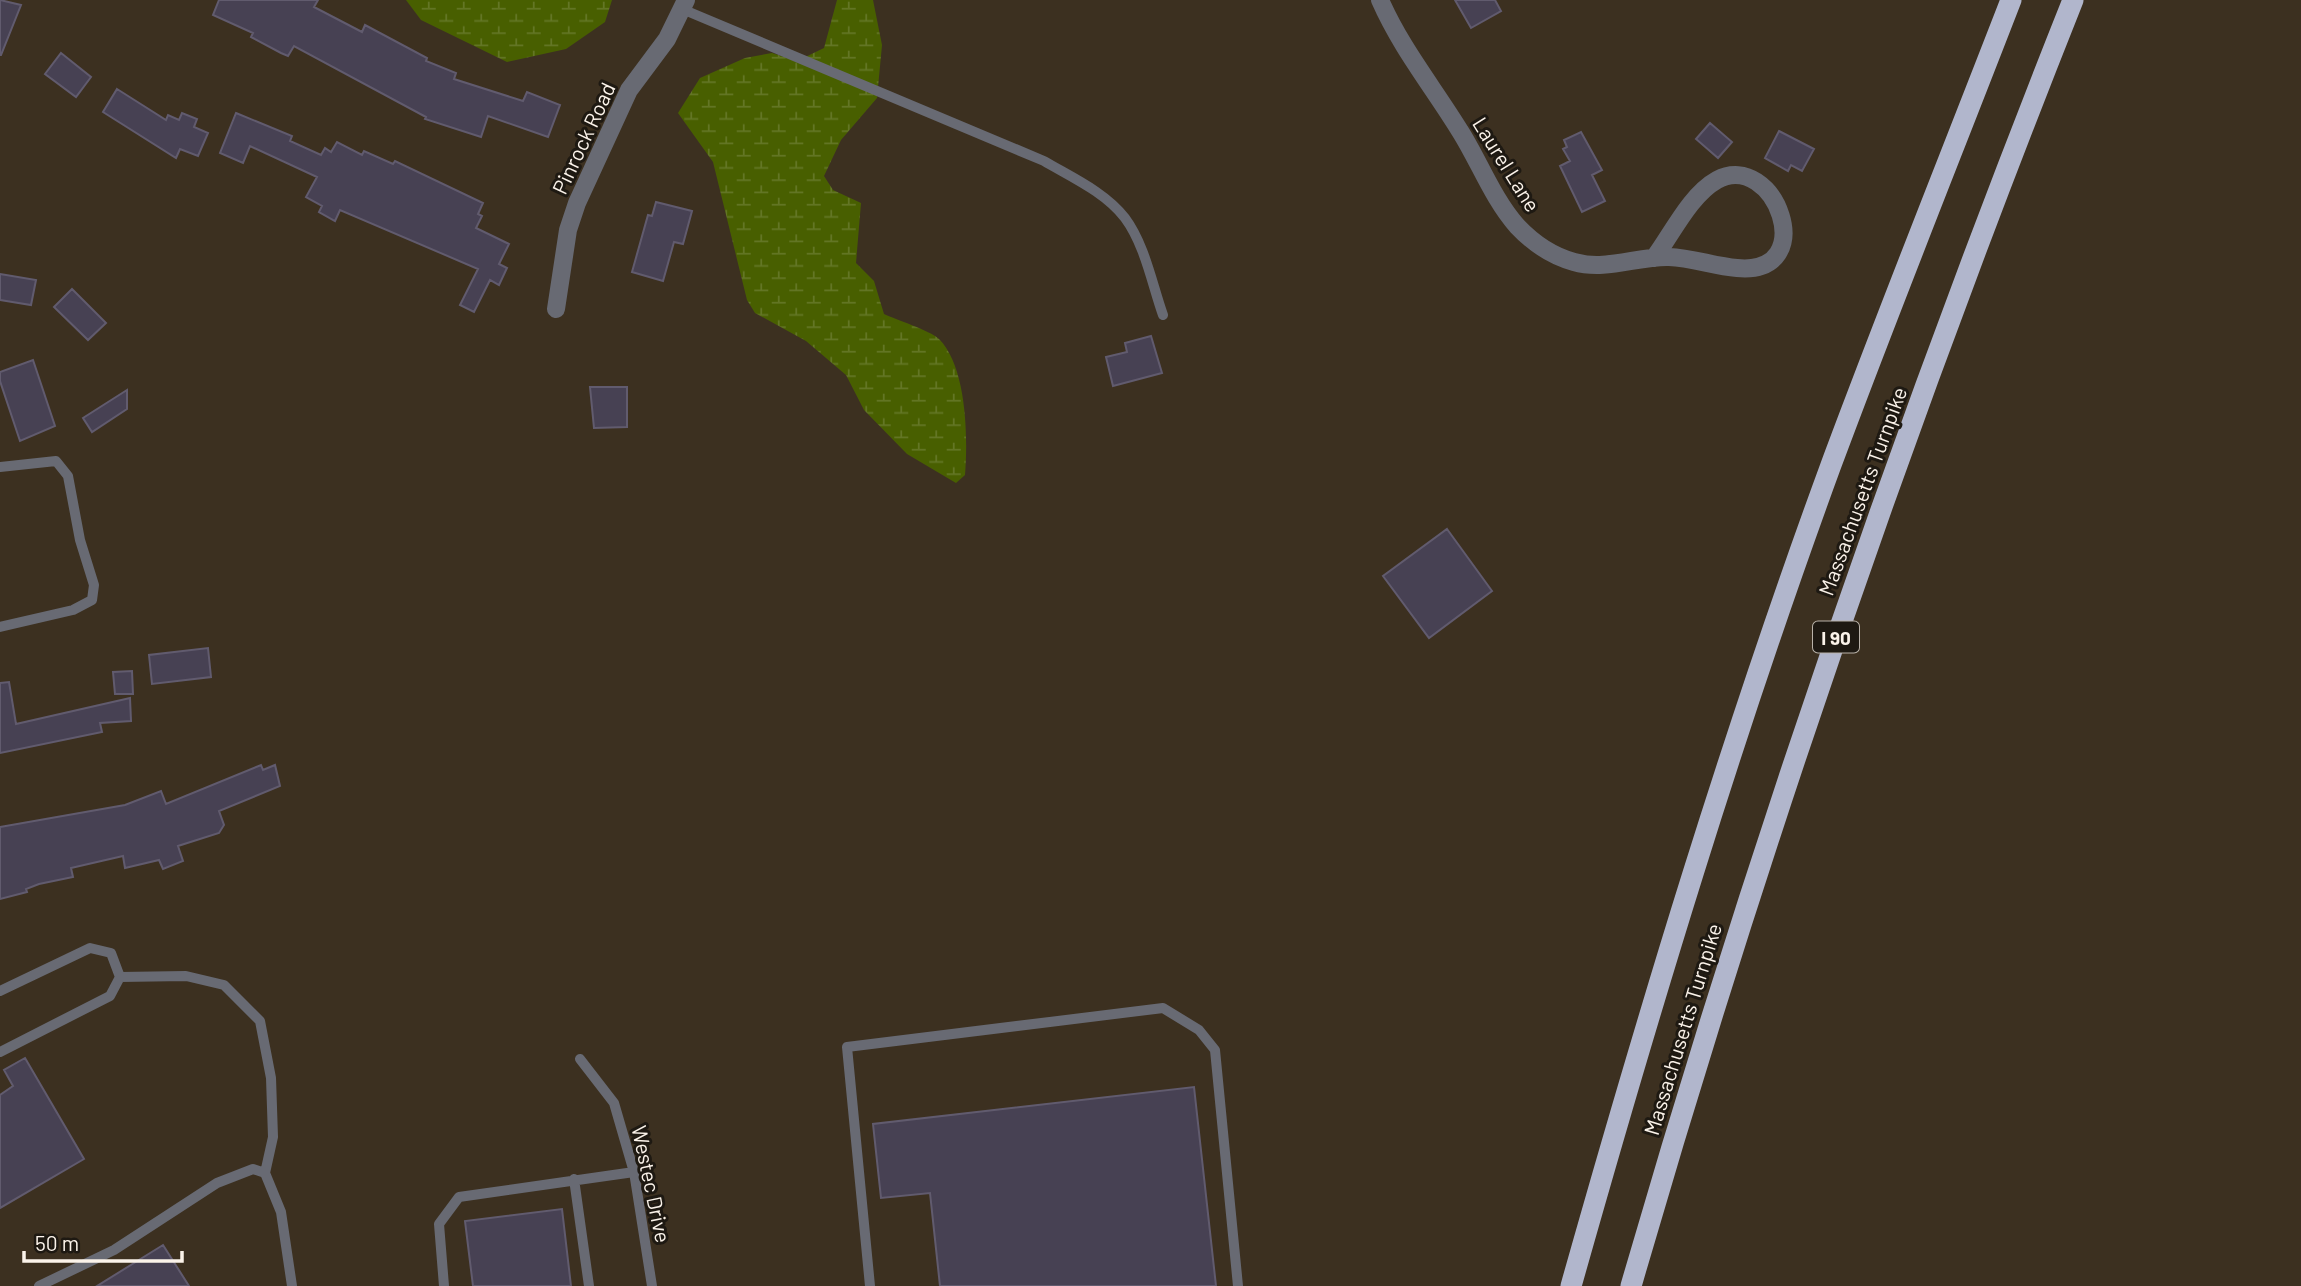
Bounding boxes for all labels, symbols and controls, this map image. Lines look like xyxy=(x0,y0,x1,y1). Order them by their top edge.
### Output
street label: Pinrock Road xyxy=(546,78,620,198)
street label: Laurel Lane xyxy=(1468,112,1546,216)
street label: Massachusetts Turnpike xyxy=(1813,383,1911,599)
road number: I 90 xyxy=(1813,622,1859,652)
street label: Massachusetts Turnpike xyxy=(1638,920,1726,1138)
street label: Westec Drive xyxy=(627,1123,677,1245)
scale bar xyxy=(24,1220,182,1264)
text: 50 m xyxy=(35,1230,79,1255)

